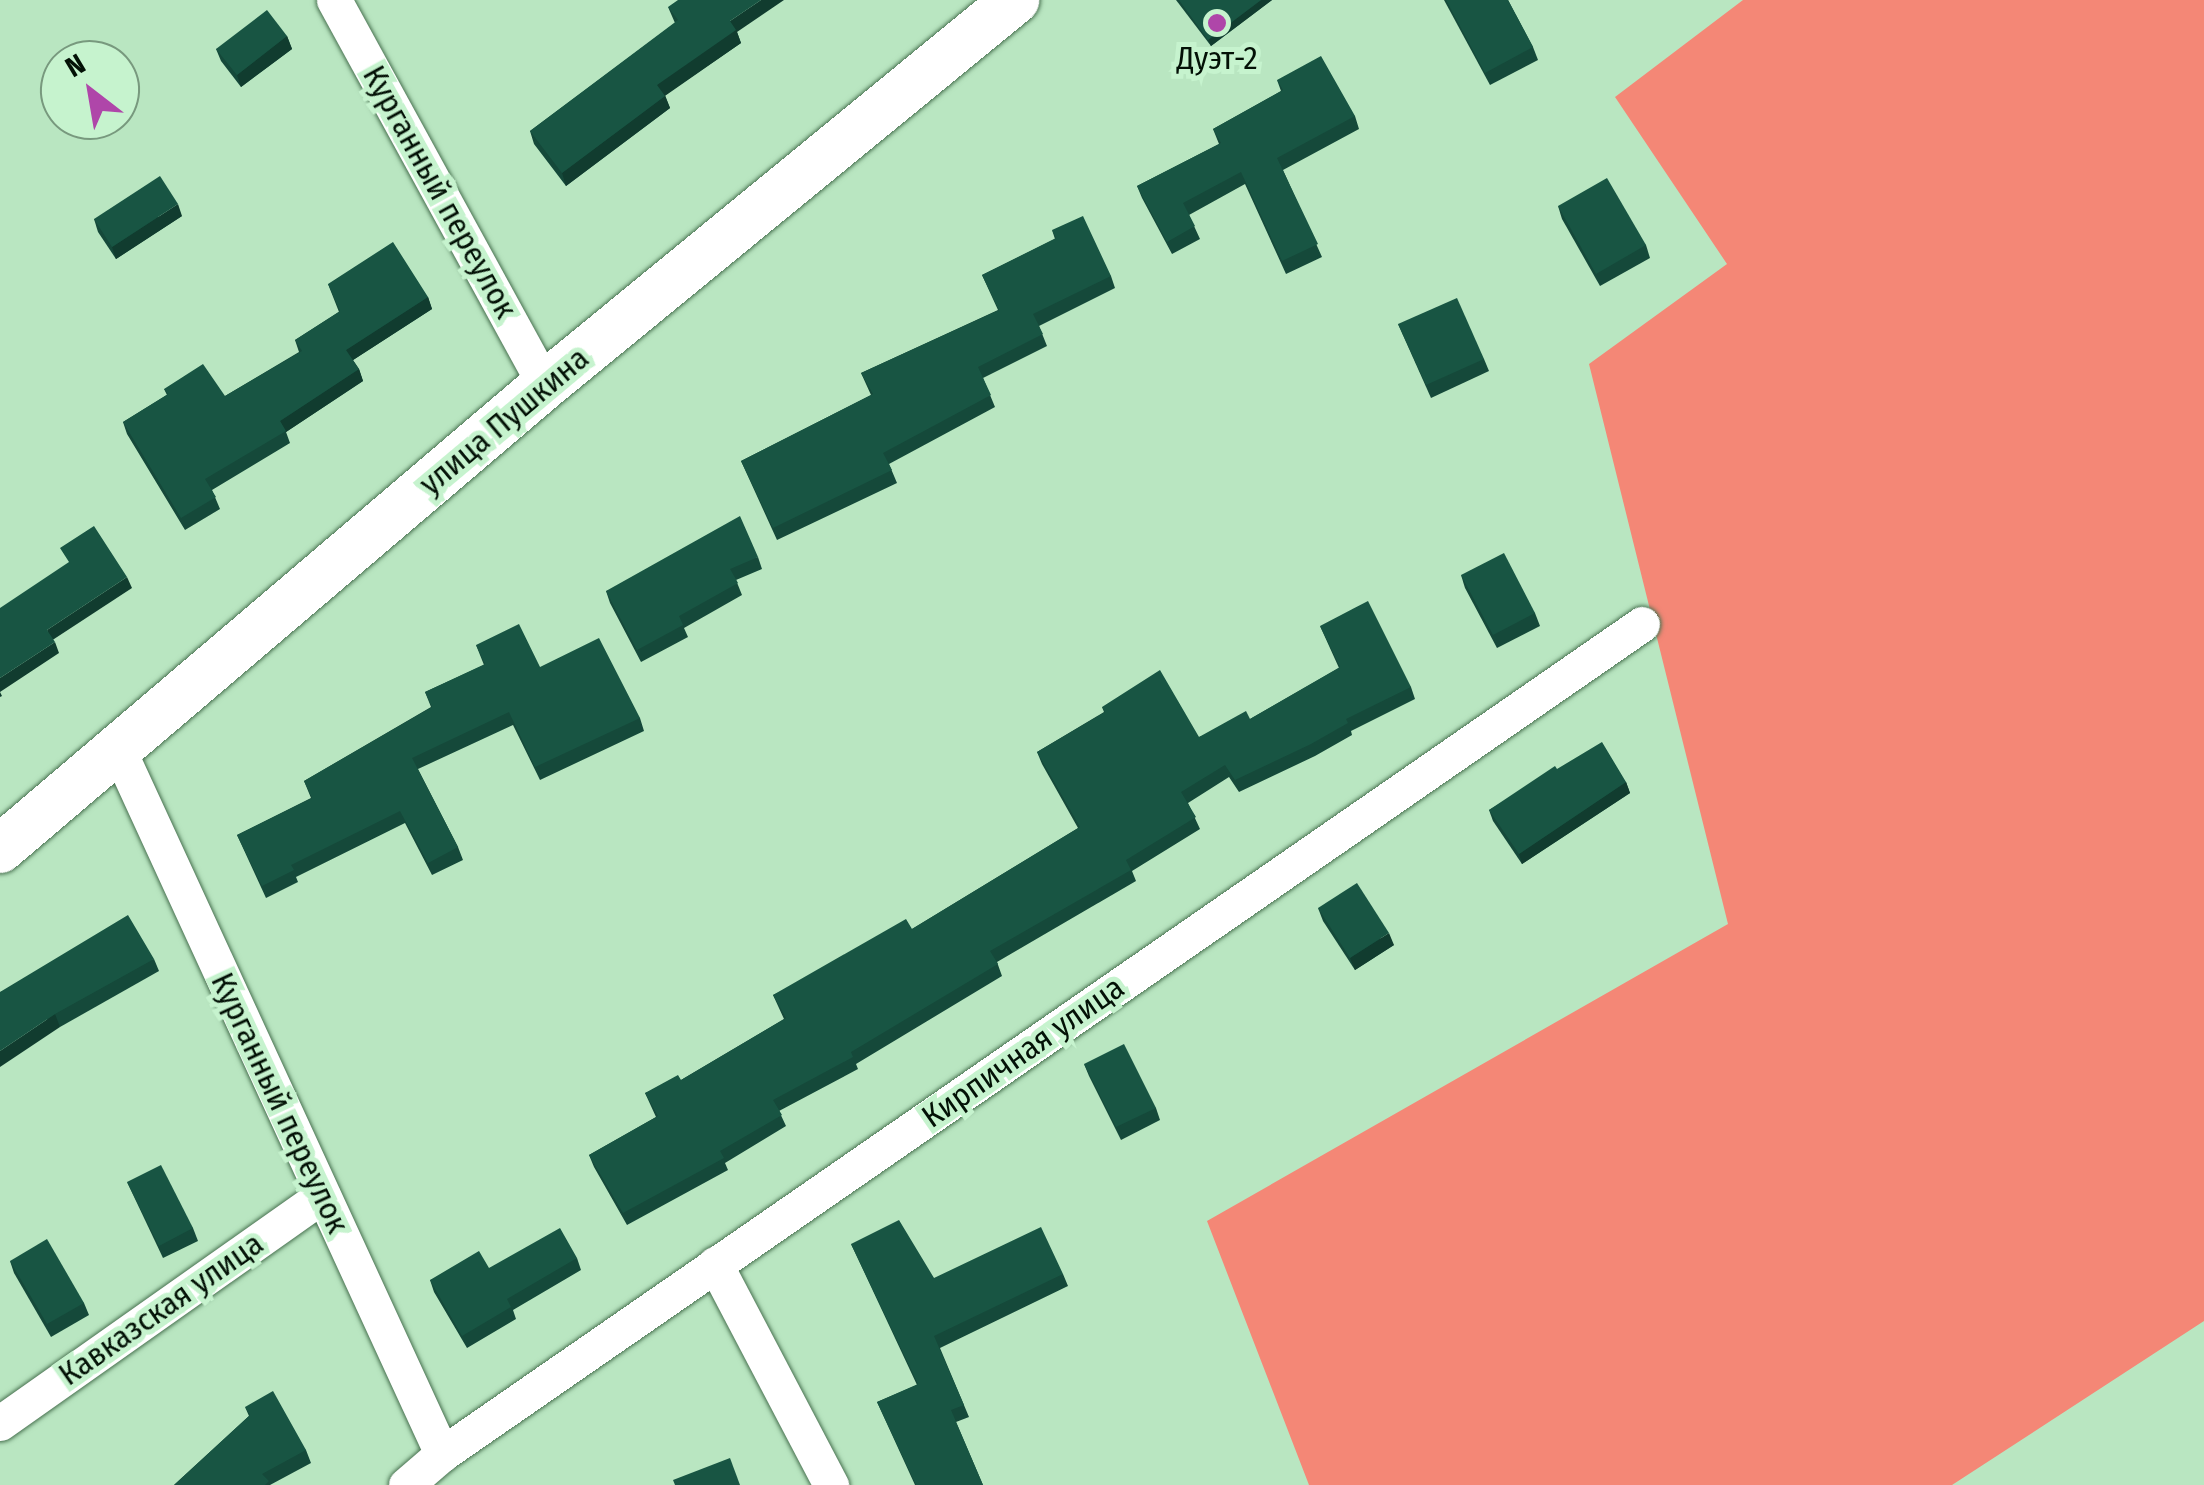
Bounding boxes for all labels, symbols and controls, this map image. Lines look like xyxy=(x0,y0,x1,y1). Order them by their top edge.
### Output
marker: Дуэт-2 xyxy=(1206,12,1228,34)
place label: Дуэт-2 xyxy=(1176,39,1258,77)
north arrow xyxy=(40,40,140,140)
text: N xyxy=(60,47,91,84)
street label: Курганный переулок xyxy=(355,59,525,325)
street label: улица Пушкина xyxy=(412,339,596,503)
street label: Курганный переулок xyxy=(203,967,357,1239)
street label: Кирпичная улица xyxy=(915,968,1131,1136)
street label: Кавказская улица xyxy=(52,1224,270,1394)

